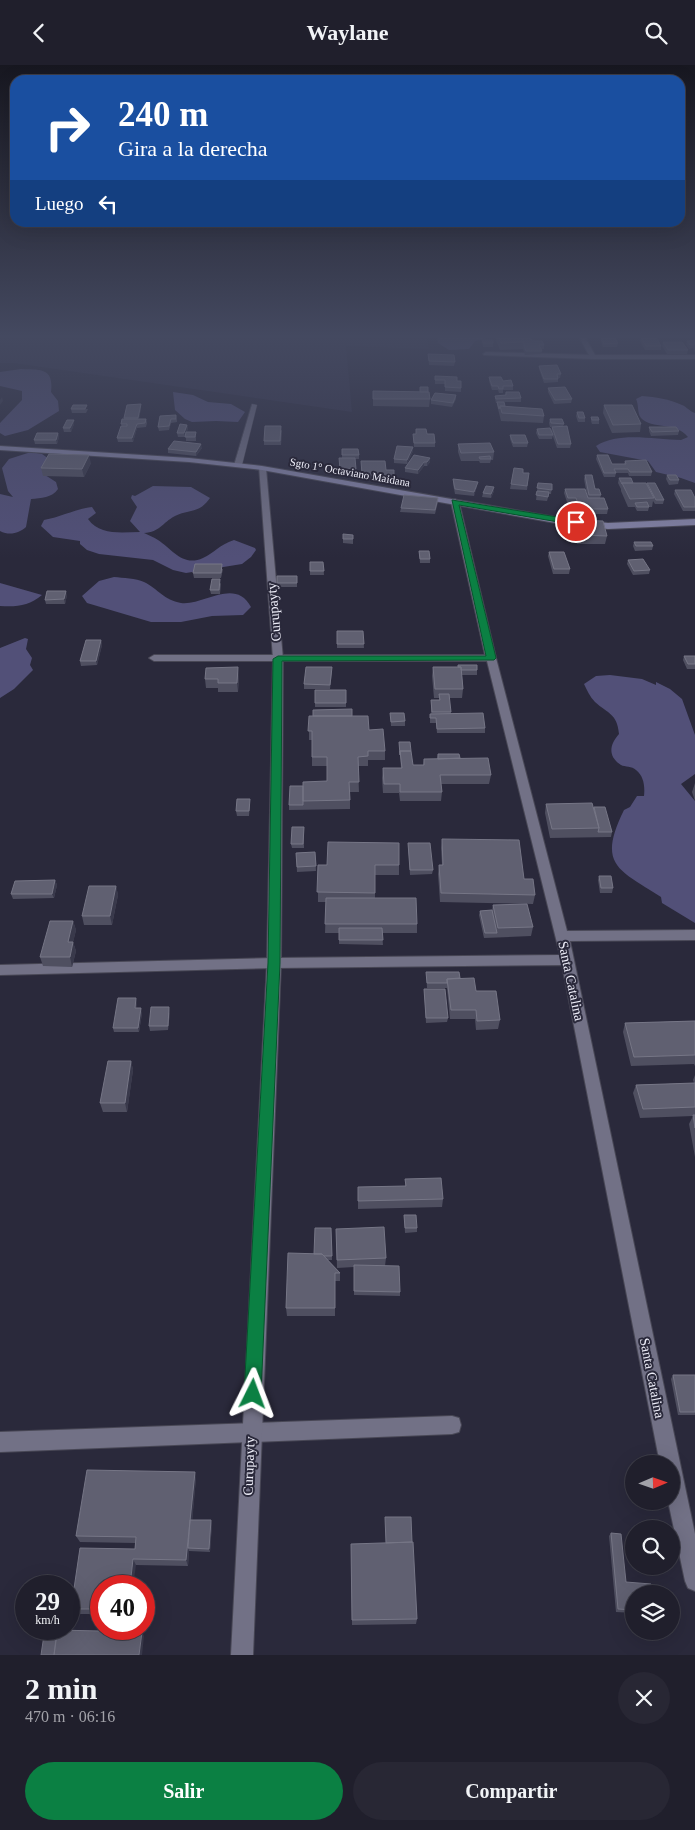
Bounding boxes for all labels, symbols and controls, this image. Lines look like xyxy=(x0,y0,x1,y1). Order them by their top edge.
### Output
icon: back xyxy=(25,19,53,47)
icon: search xyxy=(642,19,670,47)
text: Waylane xyxy=(307,20,388,45)
icon: right xyxy=(35,95,100,160)
text: 240 m xyxy=(118,95,208,134)
text: Gira a la derecha xyxy=(118,136,268,161)
icon: left xyxy=(94,190,122,218)
text: Luego xyxy=(35,193,84,214)
street label: Sgto 1° Octaviano Maidana xyxy=(289,455,411,489)
pin xyxy=(555,501,597,543)
icon: arrive xyxy=(562,508,590,536)
street label: Curupayty xyxy=(264,582,284,642)
street label: Santa Catalina xyxy=(555,940,587,1023)
street label: Santa Catalina xyxy=(637,1337,667,1420)
position arrow xyxy=(226,1367,278,1419)
street label: Curupayty xyxy=(240,1436,258,1496)
north arrow xyxy=(625,1455,680,1510)
map controls xyxy=(625,1455,680,1640)
button: search xyxy=(625,1520,680,1575)
speed limit sign: 40 xyxy=(90,1575,155,1640)
button: layers xyxy=(625,1585,680,1640)
text: 29 xyxy=(35,1588,60,1615)
text: km/h xyxy=(35,1613,60,1627)
text: 2 min xyxy=(25,1672,98,1705)
button: close xyxy=(618,1672,670,1724)
text: 470 m · 06:16 xyxy=(25,1708,115,1725)
button: Salir xyxy=(25,1762,343,1820)
button: Compartir xyxy=(353,1762,670,1820)

